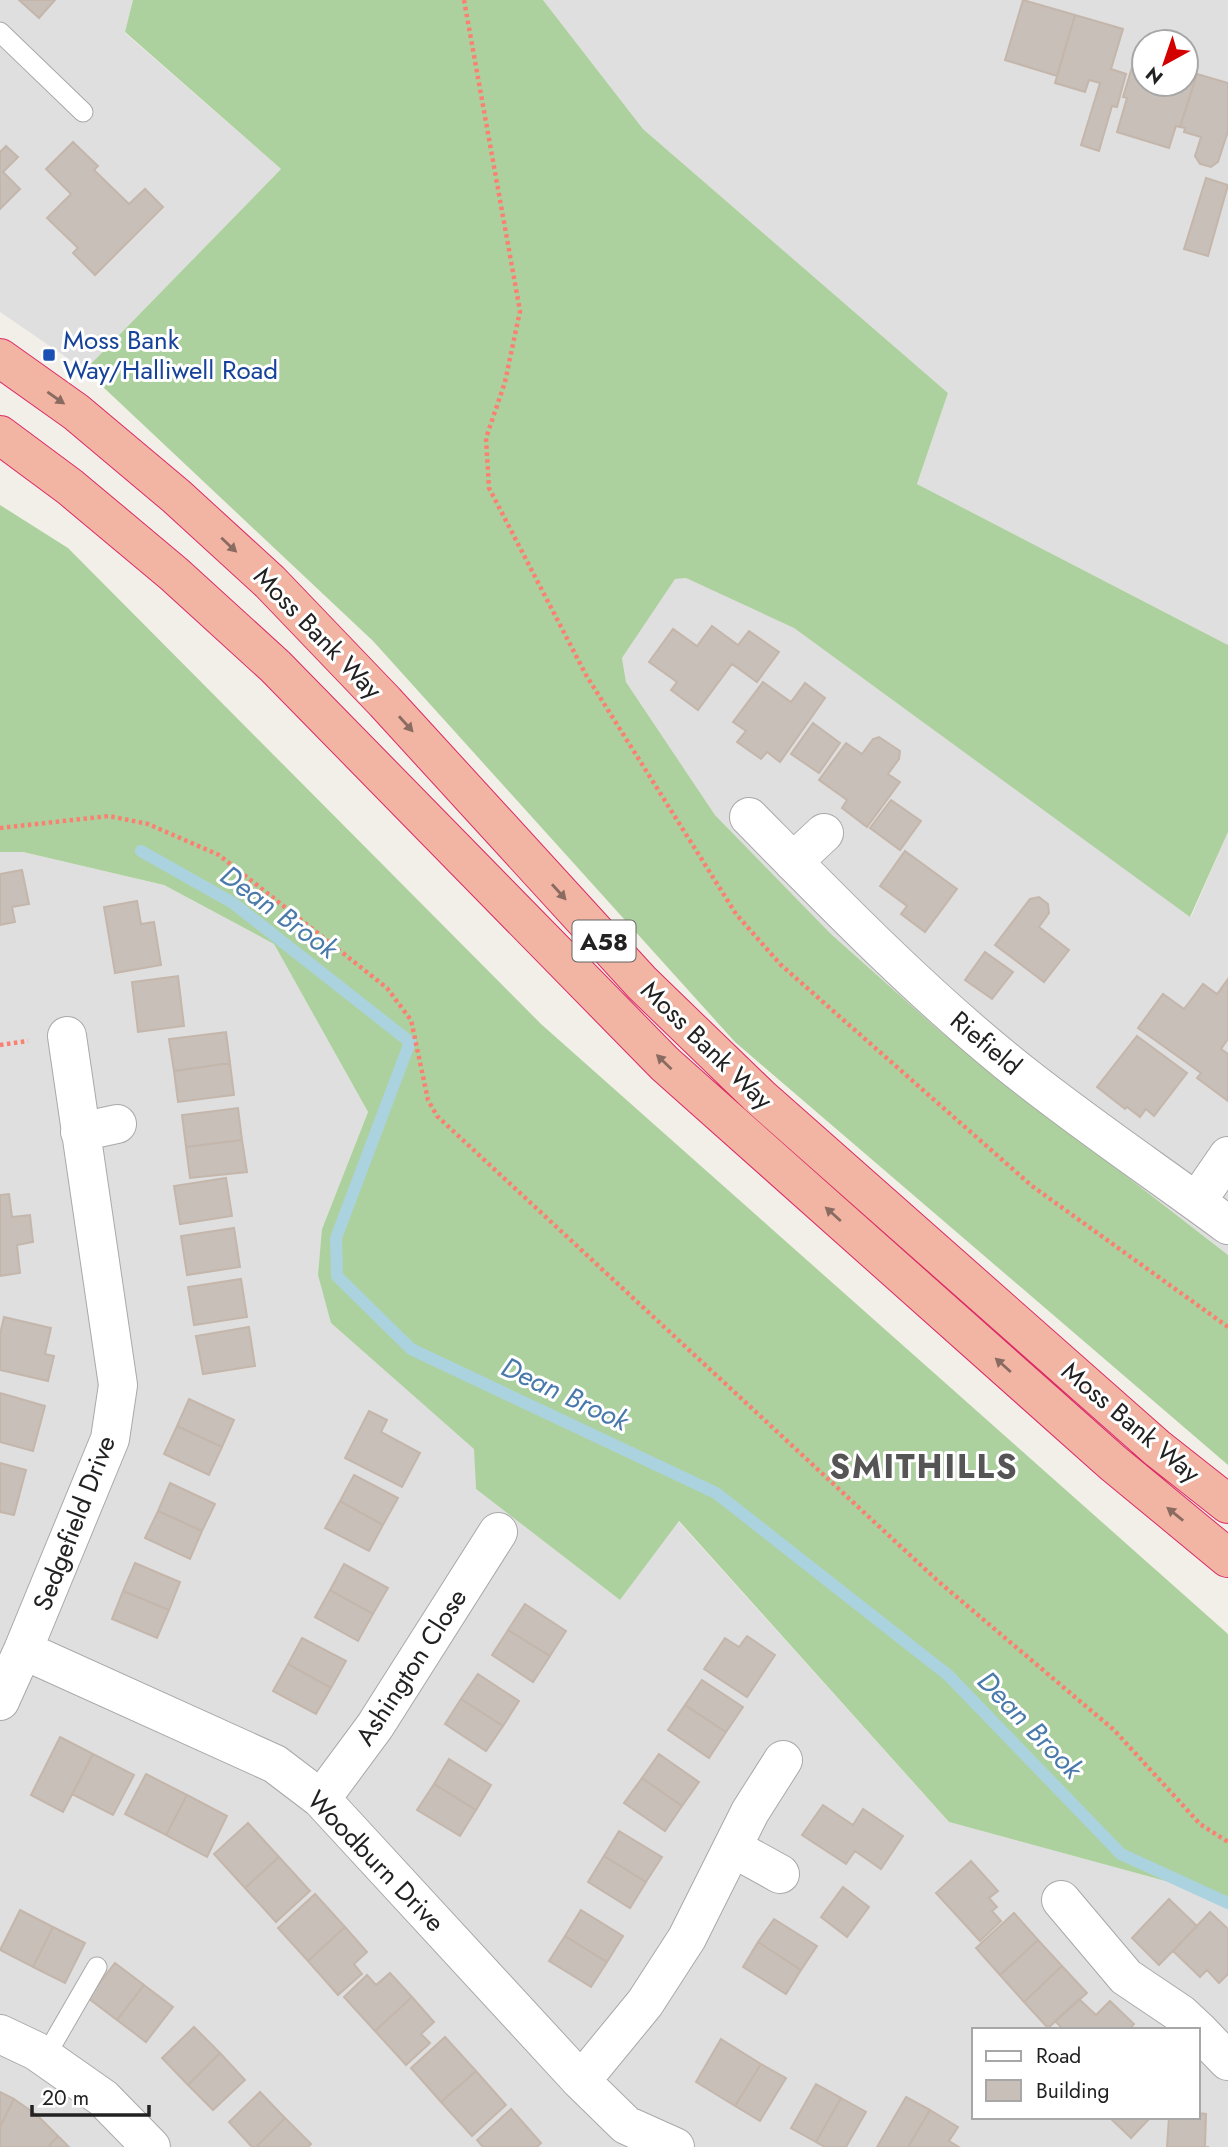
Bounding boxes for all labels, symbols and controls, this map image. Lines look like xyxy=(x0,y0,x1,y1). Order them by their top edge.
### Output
north arrow xyxy=(1130,28,1200,98)
text: N xyxy=(1140,60,1169,91)
place label: Moss Bank Way/Halliwell Road xyxy=(63,321,278,389)
marker: Moss Bank Way/Halliwell Road xyxy=(41,347,57,363)
one-way arrow xyxy=(47,391,65,405)
one-way arrow xyxy=(220,536,237,552)
street label: Moss Bank Way xyxy=(245,558,391,708)
one-way arrow xyxy=(397,715,413,732)
water label: Dean Brook xyxy=(212,855,347,969)
one-way arrow xyxy=(551,883,567,900)
road number: A58 xyxy=(572,920,636,961)
street label: Moss Bank Way xyxy=(632,972,782,1118)
street label: Riefield xyxy=(942,1002,1030,1084)
one-way arrow xyxy=(656,1055,673,1071)
one-way arrow xyxy=(824,1206,842,1222)
water label: Dean Brook xyxy=(495,1347,636,1442)
street label: Moss Bank Way xyxy=(1053,1353,1209,1492)
one-way arrow xyxy=(995,1358,1012,1374)
street label: Sedgefield Drive xyxy=(23,1430,125,1616)
district label: SMITHILLS xyxy=(829,1443,1019,1490)
one-way arrow xyxy=(1167,1507,1184,1522)
street label: Ashington Close xyxy=(346,1581,476,1753)
water label: Dean Brook xyxy=(968,1662,1093,1789)
street label: Woodburn Drive xyxy=(299,1782,453,1940)
legend xyxy=(972,2028,1200,2119)
text: Road xyxy=(1036,2041,1081,2071)
scale bar xyxy=(32,2074,149,2118)
text: Building xyxy=(1036,2076,1109,2106)
text: 20 m xyxy=(42,2083,89,2113)

